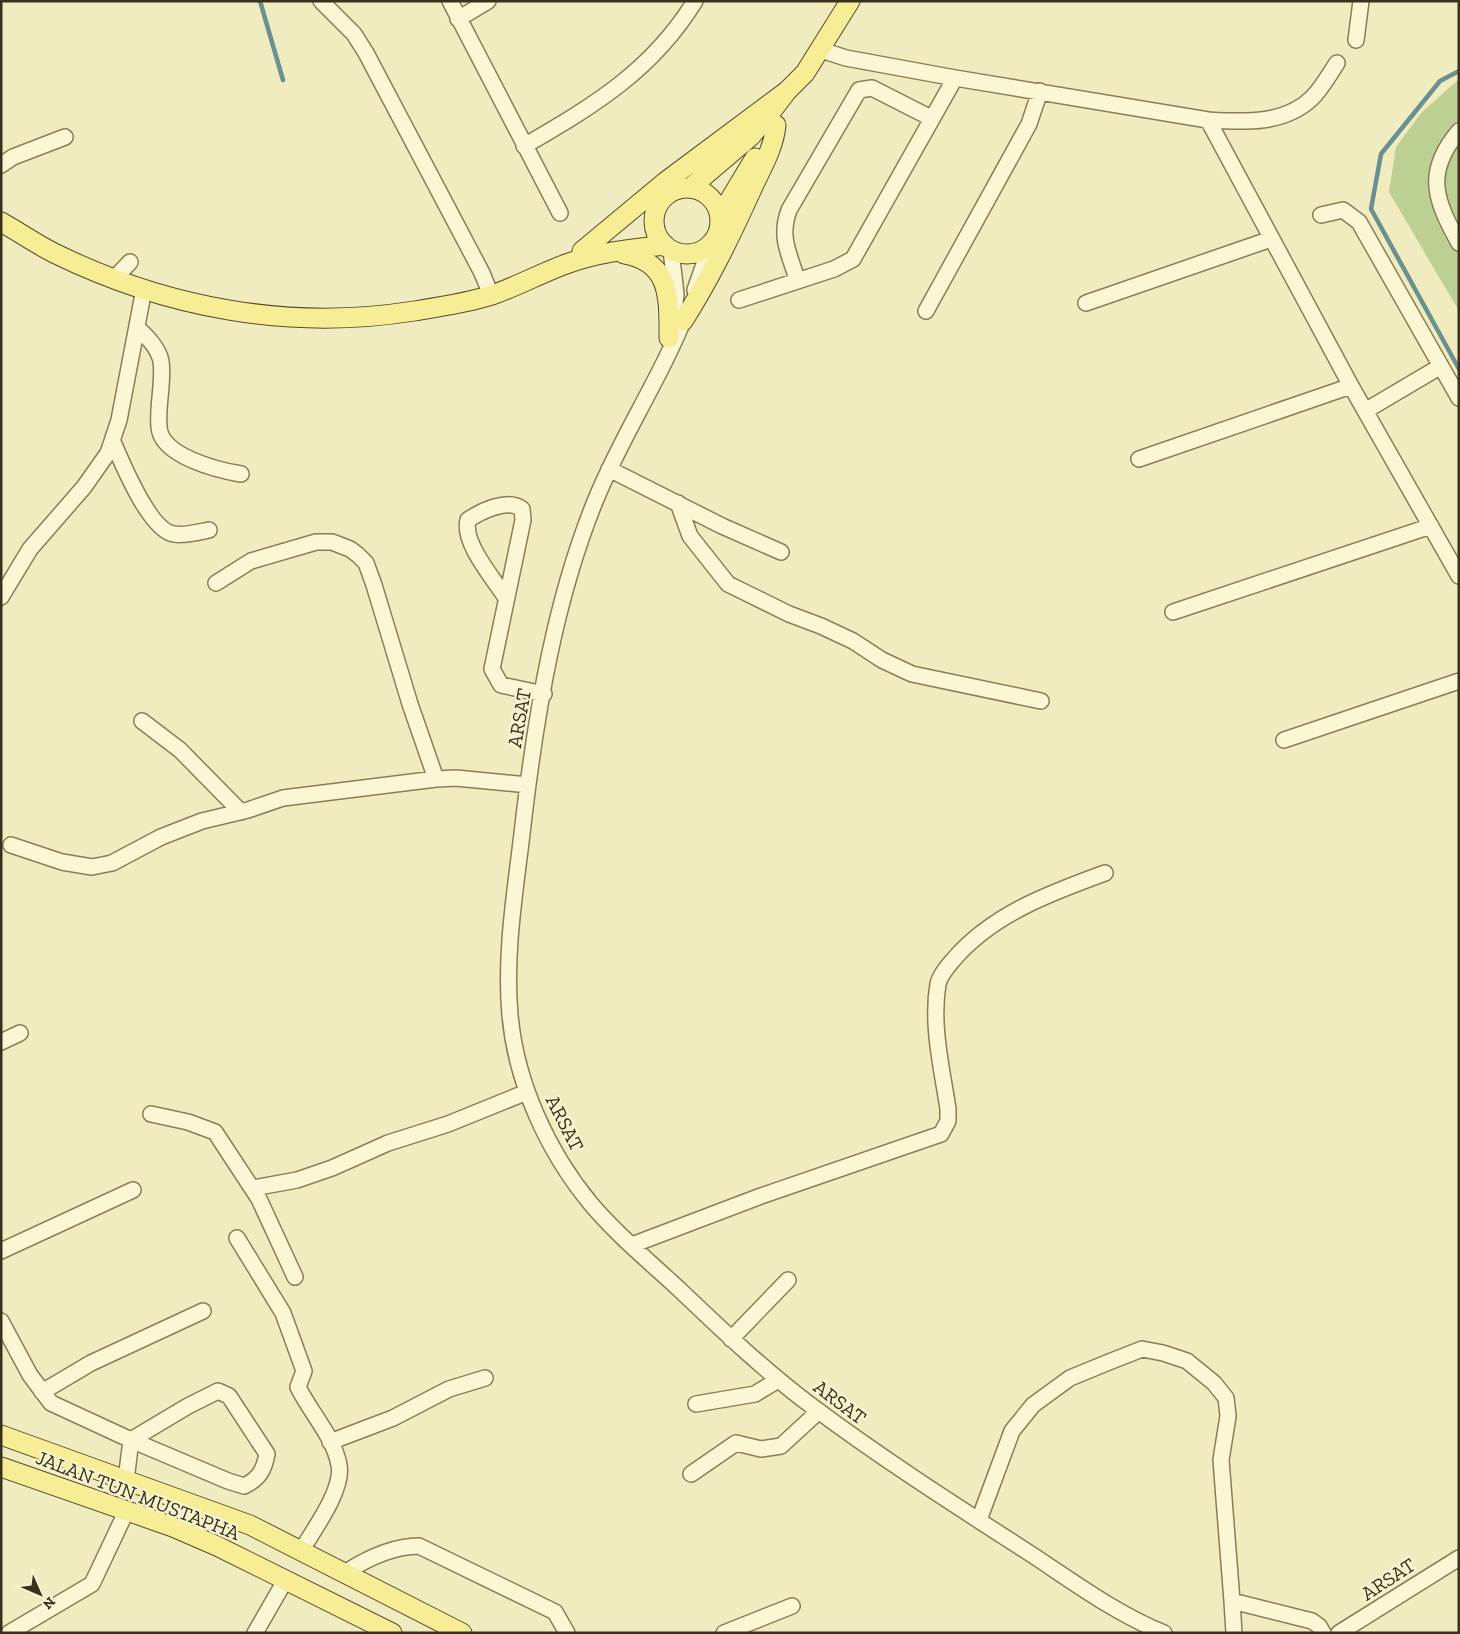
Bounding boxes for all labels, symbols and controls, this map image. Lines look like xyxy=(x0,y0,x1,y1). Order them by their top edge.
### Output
street label: ARSAT xyxy=(502,686,536,750)
street label: ARSAT xyxy=(541,1091,589,1155)
street label: ARSAT xyxy=(809,1374,871,1430)
street label: JALAN TUN MUSTAPHA xyxy=(33,1445,244,1545)
street label: ARSAT xyxy=(1356,1553,1420,1605)
north arrow xyxy=(15,1569,65,1619)
text: N xyxy=(39,1593,59,1613)

